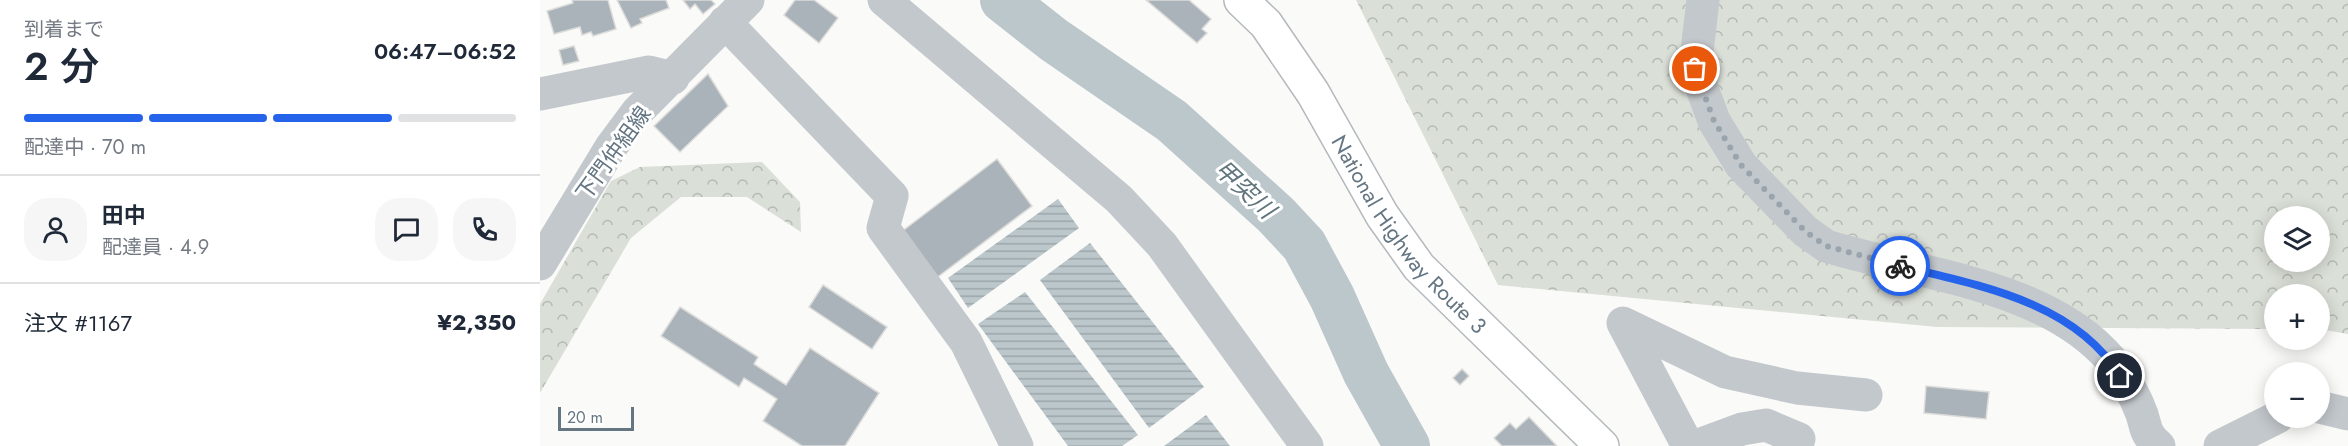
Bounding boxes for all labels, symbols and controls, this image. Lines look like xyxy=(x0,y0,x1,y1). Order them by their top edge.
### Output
text: 到着まで xyxy=(24,15,104,44)
text: 06:47–06:52 xyxy=(374,35,516,67)
text: 2 分 xyxy=(24,38,99,95)
pin xyxy=(1669,43,1720,94)
icon: bag xyxy=(1678,52,1711,85)
street label: 下門仲組線 xyxy=(568,99,658,207)
street label: National Highway Route 3 xyxy=(1324,129,1494,341)
text: 配達中 · 70 m xyxy=(24,133,146,162)
water label: 甲突川 xyxy=(1207,152,1285,228)
button: person xyxy=(24,198,87,261)
button: chat xyxy=(375,198,438,261)
button: phone xyxy=(453,198,516,261)
text: 田中 xyxy=(102,199,146,231)
map controls xyxy=(2264,206,2330,428)
button: layers xyxy=(2264,206,2330,272)
text: 配達員 · 4.9 xyxy=(102,233,209,262)
courier xyxy=(1870,236,1930,296)
icon: bike xyxy=(1884,250,1917,283)
button: + xyxy=(2264,284,2330,350)
text: ¥2,350 xyxy=(437,306,516,338)
text: 注文 #1167 xyxy=(24,307,132,339)
pin xyxy=(2094,350,2145,401)
icon: home xyxy=(2103,359,2136,392)
button: − xyxy=(2264,362,2330,428)
scale bar xyxy=(558,404,634,432)
text: 20 m xyxy=(567,406,603,429)

